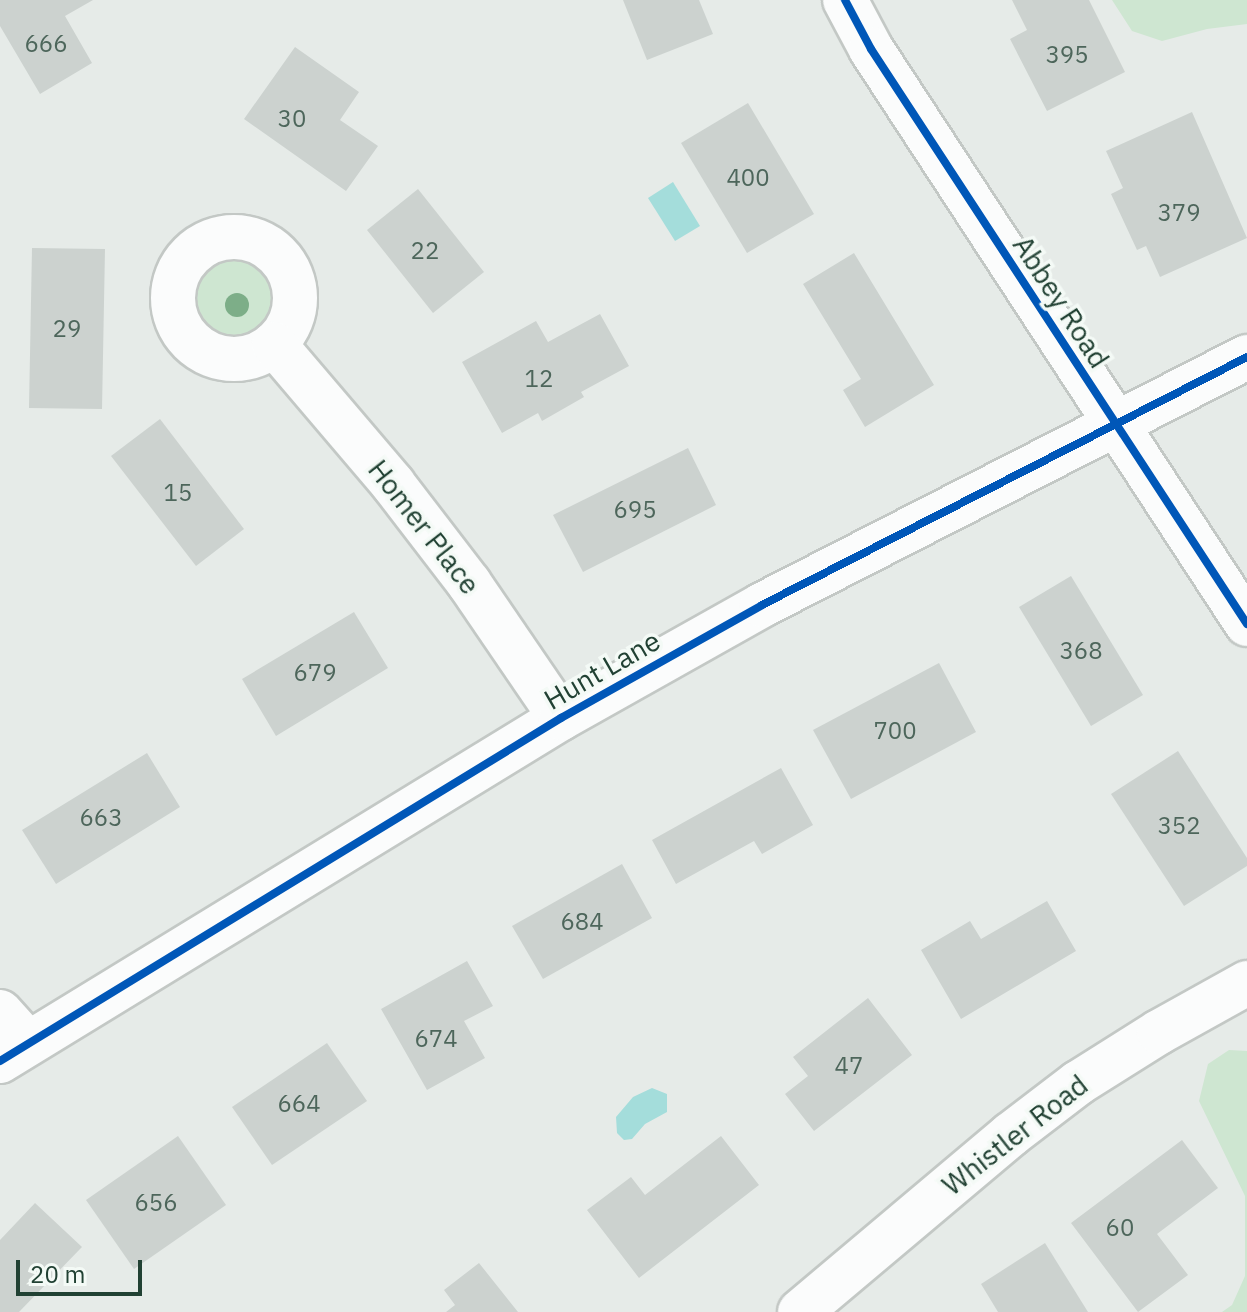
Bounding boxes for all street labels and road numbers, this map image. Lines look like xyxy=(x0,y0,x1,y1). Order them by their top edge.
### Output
street label: Abbey Road xyxy=(1006,230,1116,374)
street label: Homer Place xyxy=(361,453,487,601)
street label: Hunt Lane xyxy=(538,623,666,717)
street label: Whistler Road xyxy=(936,1068,1094,1202)

